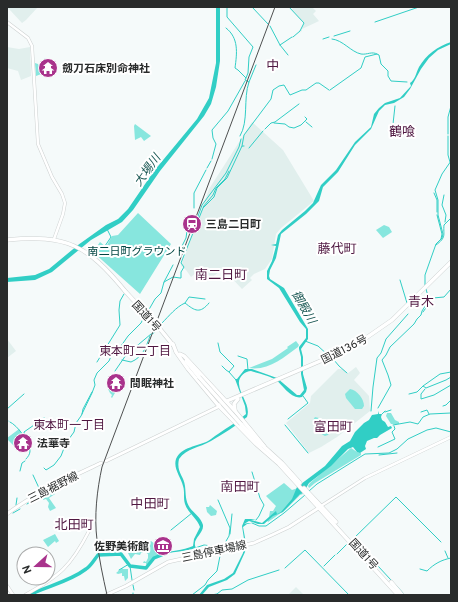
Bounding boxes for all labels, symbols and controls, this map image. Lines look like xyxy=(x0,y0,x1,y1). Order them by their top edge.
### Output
temple icon: 劔刀石床別命神社 xyxy=(37,57,59,79)
district label: 中 xyxy=(266,59,280,75)
place label: 劔刀石床別命神社 xyxy=(62,62,150,76)
district label: 鶴喰 xyxy=(389,124,415,141)
water label: 大場川 xyxy=(131,150,166,190)
station icon: 三島二日町 xyxy=(181,213,203,235)
place label: 三島二日町 xyxy=(206,218,261,232)
district label: 藤代町 xyxy=(317,241,357,258)
park label: 南二日町グラウンド xyxy=(88,245,187,259)
district label: 南二日町 xyxy=(195,268,247,284)
water label: 御殿川 xyxy=(287,288,320,329)
district label: 青木 xyxy=(408,295,434,311)
street label: 国道1号 xyxy=(129,298,164,335)
street label: 国道136号 xyxy=(319,332,370,368)
district label: 東本町二丁目 xyxy=(99,344,171,360)
temple icon: 間眠神社 xyxy=(105,372,127,394)
place label: 間眠神社 xyxy=(130,377,174,391)
district label: 東本町一丁目 xyxy=(33,418,105,434)
district label: 富田町 xyxy=(313,420,353,436)
temple icon: 法華寺 xyxy=(12,432,34,454)
place label: 法華寺 xyxy=(37,437,70,451)
street label: 三島裾野線 xyxy=(26,469,81,507)
district label: 南田町 xyxy=(220,480,260,496)
district label: 中田町 xyxy=(130,497,170,513)
district label: 北田町 xyxy=(54,517,94,534)
museum icon: 佐野美術館 xyxy=(152,535,174,557)
street label: 国道1号 xyxy=(346,536,381,573)
street label: 三島停車場線 xyxy=(180,538,248,566)
place label: 佐野美術館 xyxy=(94,540,149,554)
north arrow xyxy=(16,546,56,586)
text: N xyxy=(20,563,36,575)

